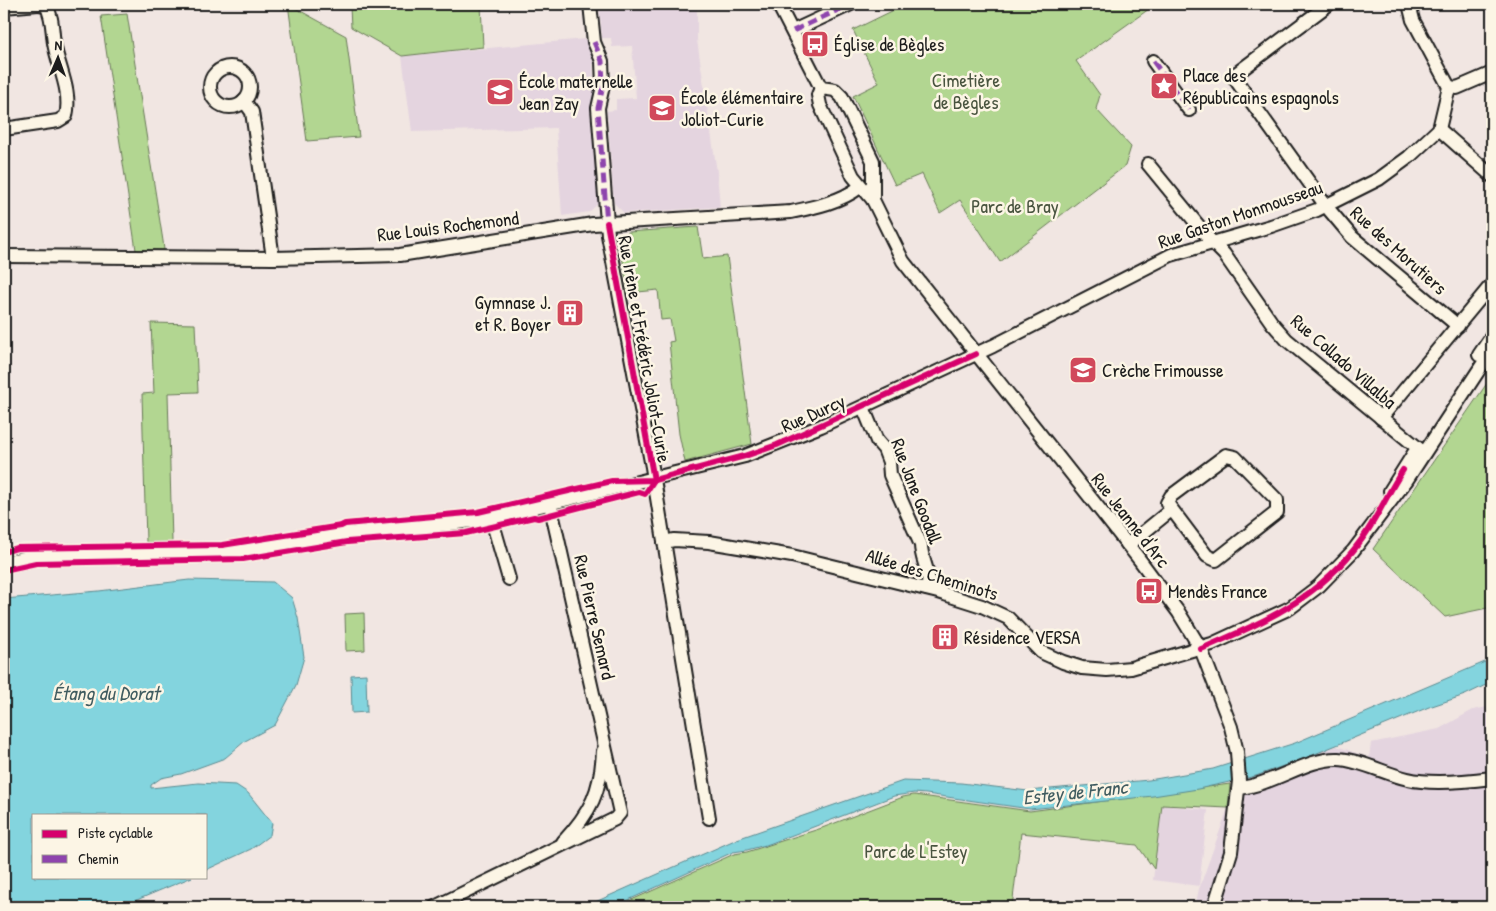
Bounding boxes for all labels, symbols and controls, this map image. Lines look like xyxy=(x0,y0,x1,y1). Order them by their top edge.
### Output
bus stop icon: Église de Bègles xyxy=(800,29,830,59)
place label: Église de Bègles xyxy=(834,31,944,57)
north arrow xyxy=(32,32,82,82)
text: N xyxy=(54,35,63,54)
place label: Place des Républicains espagnols xyxy=(1183,62,1339,110)
park label: Cimetière de Bègles xyxy=(932,67,1001,115)
place label: École maternelle Jean Zay xyxy=(519,68,634,116)
place icon: Place des Républicains espagnols xyxy=(1149,71,1179,101)
school or university icon: École maternelle Jean Zay xyxy=(485,77,515,107)
place label: École élémentaire Joliot-Curie xyxy=(681,84,804,132)
school or university icon: École élémentaire Joliot-Curie xyxy=(647,93,677,123)
street label: Rue Gaston Monmousseau xyxy=(1154,174,1326,254)
park label: Parc de Bray xyxy=(971,193,1059,219)
street label: Rue des Morutiers xyxy=(1345,200,1453,300)
street label: Rue Louis Rochemond xyxy=(376,204,521,248)
street label: Rue Irène et Frédéric Joliot-Curie xyxy=(612,234,678,465)
place label: Gymnase J. et R. Boyer xyxy=(475,289,552,337)
building icon: Gymnase J. et R. Boyer xyxy=(555,298,585,328)
street label: Rue Collado Villalba xyxy=(1286,308,1403,415)
school or university icon: Crèche Frimousse xyxy=(1068,355,1098,385)
place label: Crèche Frimousse xyxy=(1102,357,1224,383)
street label: Rue Durcy xyxy=(777,387,849,439)
street label: Rue Jane Goodall xyxy=(885,435,949,548)
street label: Rue Jeanne d'Arc xyxy=(1086,467,1177,573)
street label: Allée des Cheminots xyxy=(863,542,1001,606)
street label: Rue Pierre Semard xyxy=(568,552,622,682)
bus stop icon: Mendès France xyxy=(1134,576,1164,606)
place label: Mendès France xyxy=(1168,578,1268,604)
building icon: Résidence VERSA xyxy=(930,622,960,652)
place label: Résidence VERSA xyxy=(964,624,1080,650)
water label: Étang du Dorat xyxy=(53,679,162,707)
water label: Estey de Franc xyxy=(1022,772,1131,811)
legend xyxy=(32,814,208,878)
text: Piste cyclable xyxy=(78,822,153,843)
park label: Parc de L'Estey xyxy=(864,838,968,864)
text: Chemin xyxy=(78,848,119,869)

